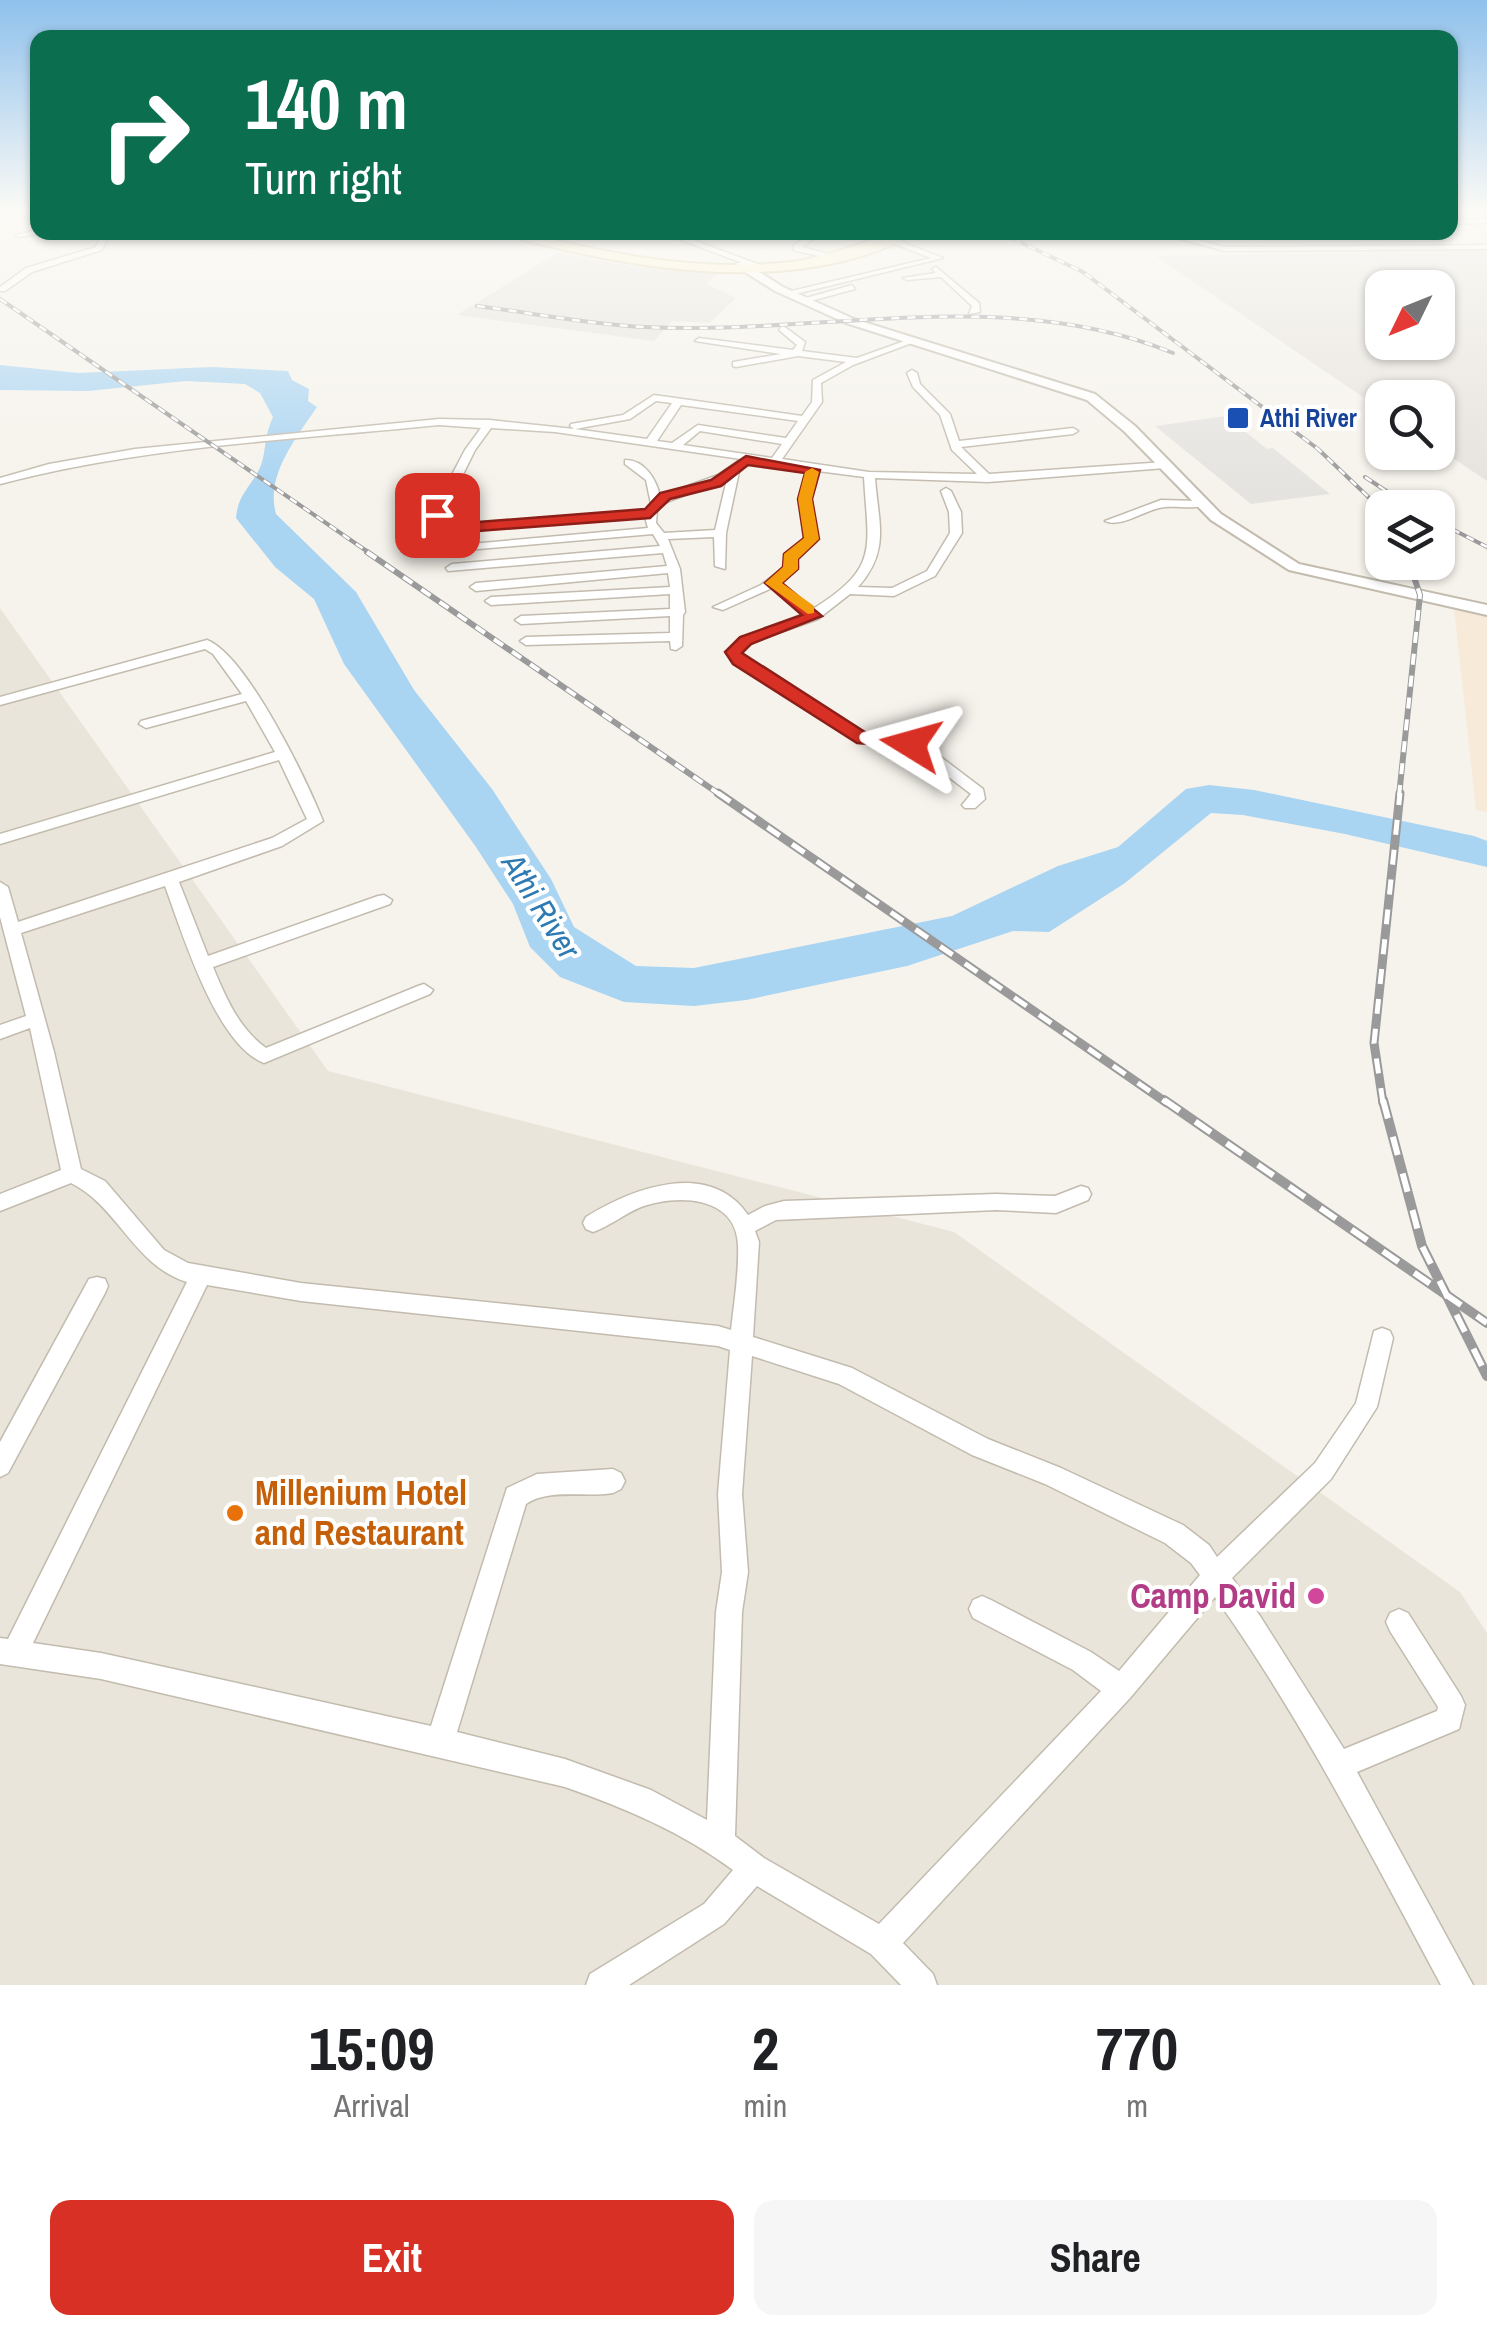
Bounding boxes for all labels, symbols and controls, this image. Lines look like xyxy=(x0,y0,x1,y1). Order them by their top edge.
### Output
text: 140 m xyxy=(245,57,408,151)
icon: right xyxy=(80,70,210,200)
text: Turn right xyxy=(245,147,402,208)
north arrow xyxy=(1365,270,1455,360)
map controls xyxy=(1365,270,1455,580)
button: search xyxy=(1365,380,1455,470)
place label: Athi River xyxy=(1260,401,1357,435)
marker: Athi River xyxy=(1225,405,1251,431)
pin xyxy=(395,473,480,558)
icon: arrive xyxy=(410,488,465,543)
button: layers xyxy=(1365,490,1455,580)
position arrow xyxy=(859,692,963,796)
water label: Athi River xyxy=(491,843,591,968)
place label: Millenium Hotel and Restaurant xyxy=(255,1469,467,1556)
marker: Millenium Hotel and Restaurant xyxy=(224,1502,246,1524)
place label: Camp David xyxy=(1130,1572,1296,1619)
marker: Camp David xyxy=(1305,1585,1327,1607)
text: 15:09 xyxy=(309,2008,435,2089)
text: 2 xyxy=(752,2008,779,2089)
text: 770 xyxy=(1096,2008,1178,2089)
text: Arrival xyxy=(334,2084,410,2127)
text: min xyxy=(743,2084,787,2127)
text: m xyxy=(1126,2084,1148,2127)
button: Exit xyxy=(50,2200,734,2315)
button: Share xyxy=(754,2200,1437,2315)

